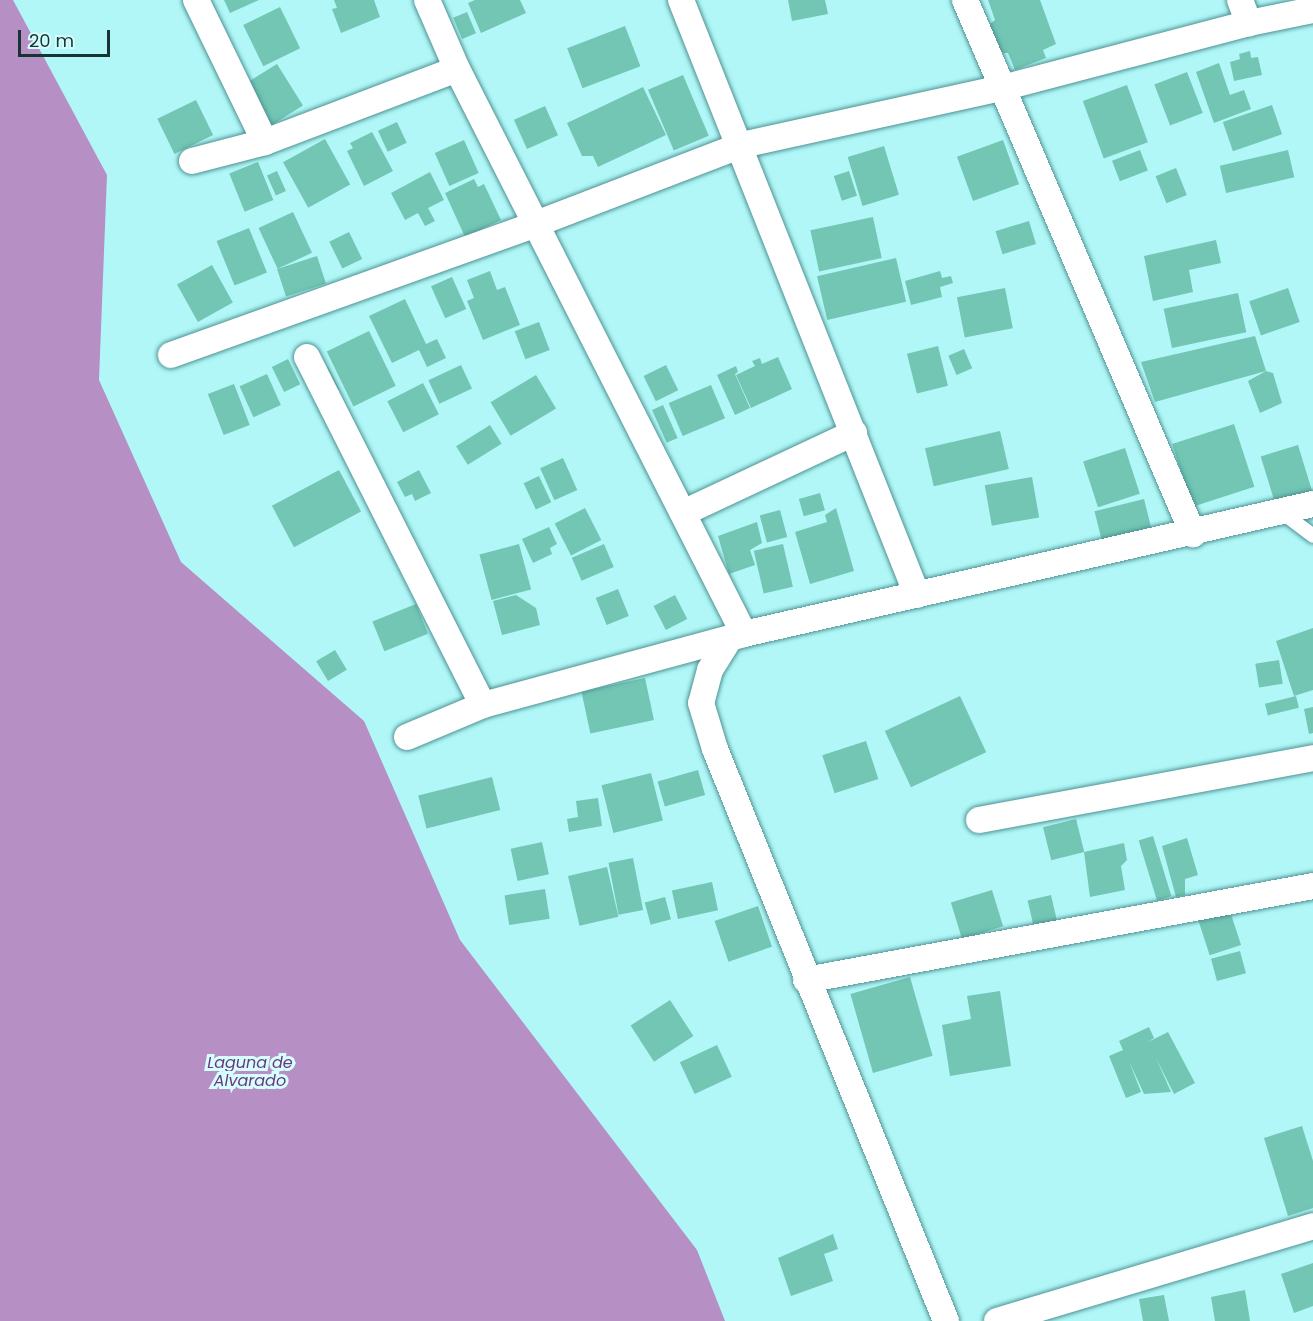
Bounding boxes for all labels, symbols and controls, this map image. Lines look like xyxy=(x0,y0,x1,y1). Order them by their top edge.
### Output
scale bar xyxy=(21,18,112,56)
text: 20 m xyxy=(29,28,74,53)
water label: Laguna de Alvarado xyxy=(207,1053,293,1091)

